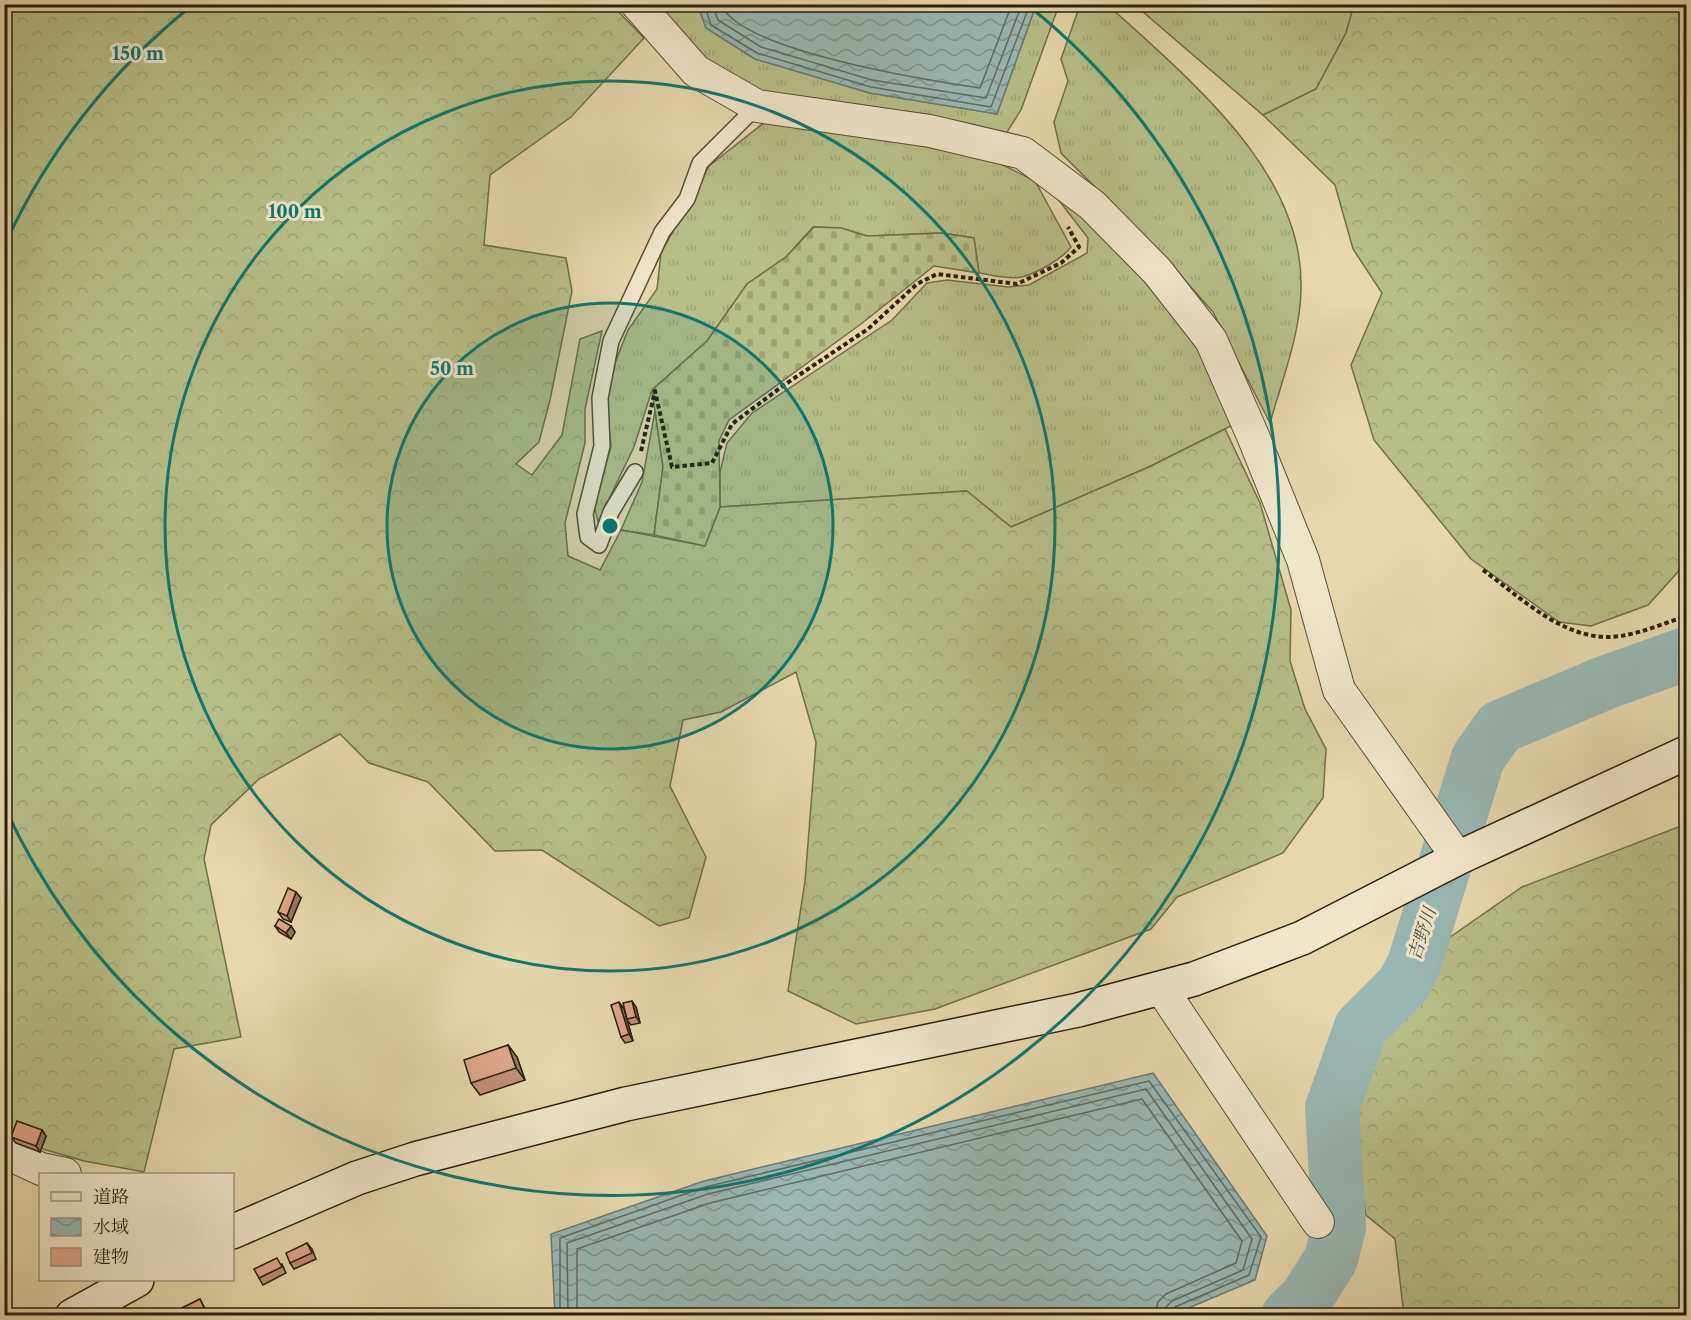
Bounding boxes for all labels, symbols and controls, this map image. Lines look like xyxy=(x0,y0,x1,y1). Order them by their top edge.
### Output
text: 150 m xyxy=(112,43,164,65)
text: 100 m xyxy=(268,201,322,223)
text: 50 m xyxy=(430,358,474,380)
centre of rings xyxy=(600,516,620,536)
water label: 吉野川 xyxy=(1403,903,1441,963)
legend xyxy=(39,1173,234,1281)
text: 道路 xyxy=(93,1186,129,1208)
text: 水域 xyxy=(93,1216,129,1238)
text: 建物 xyxy=(93,1246,129,1268)

